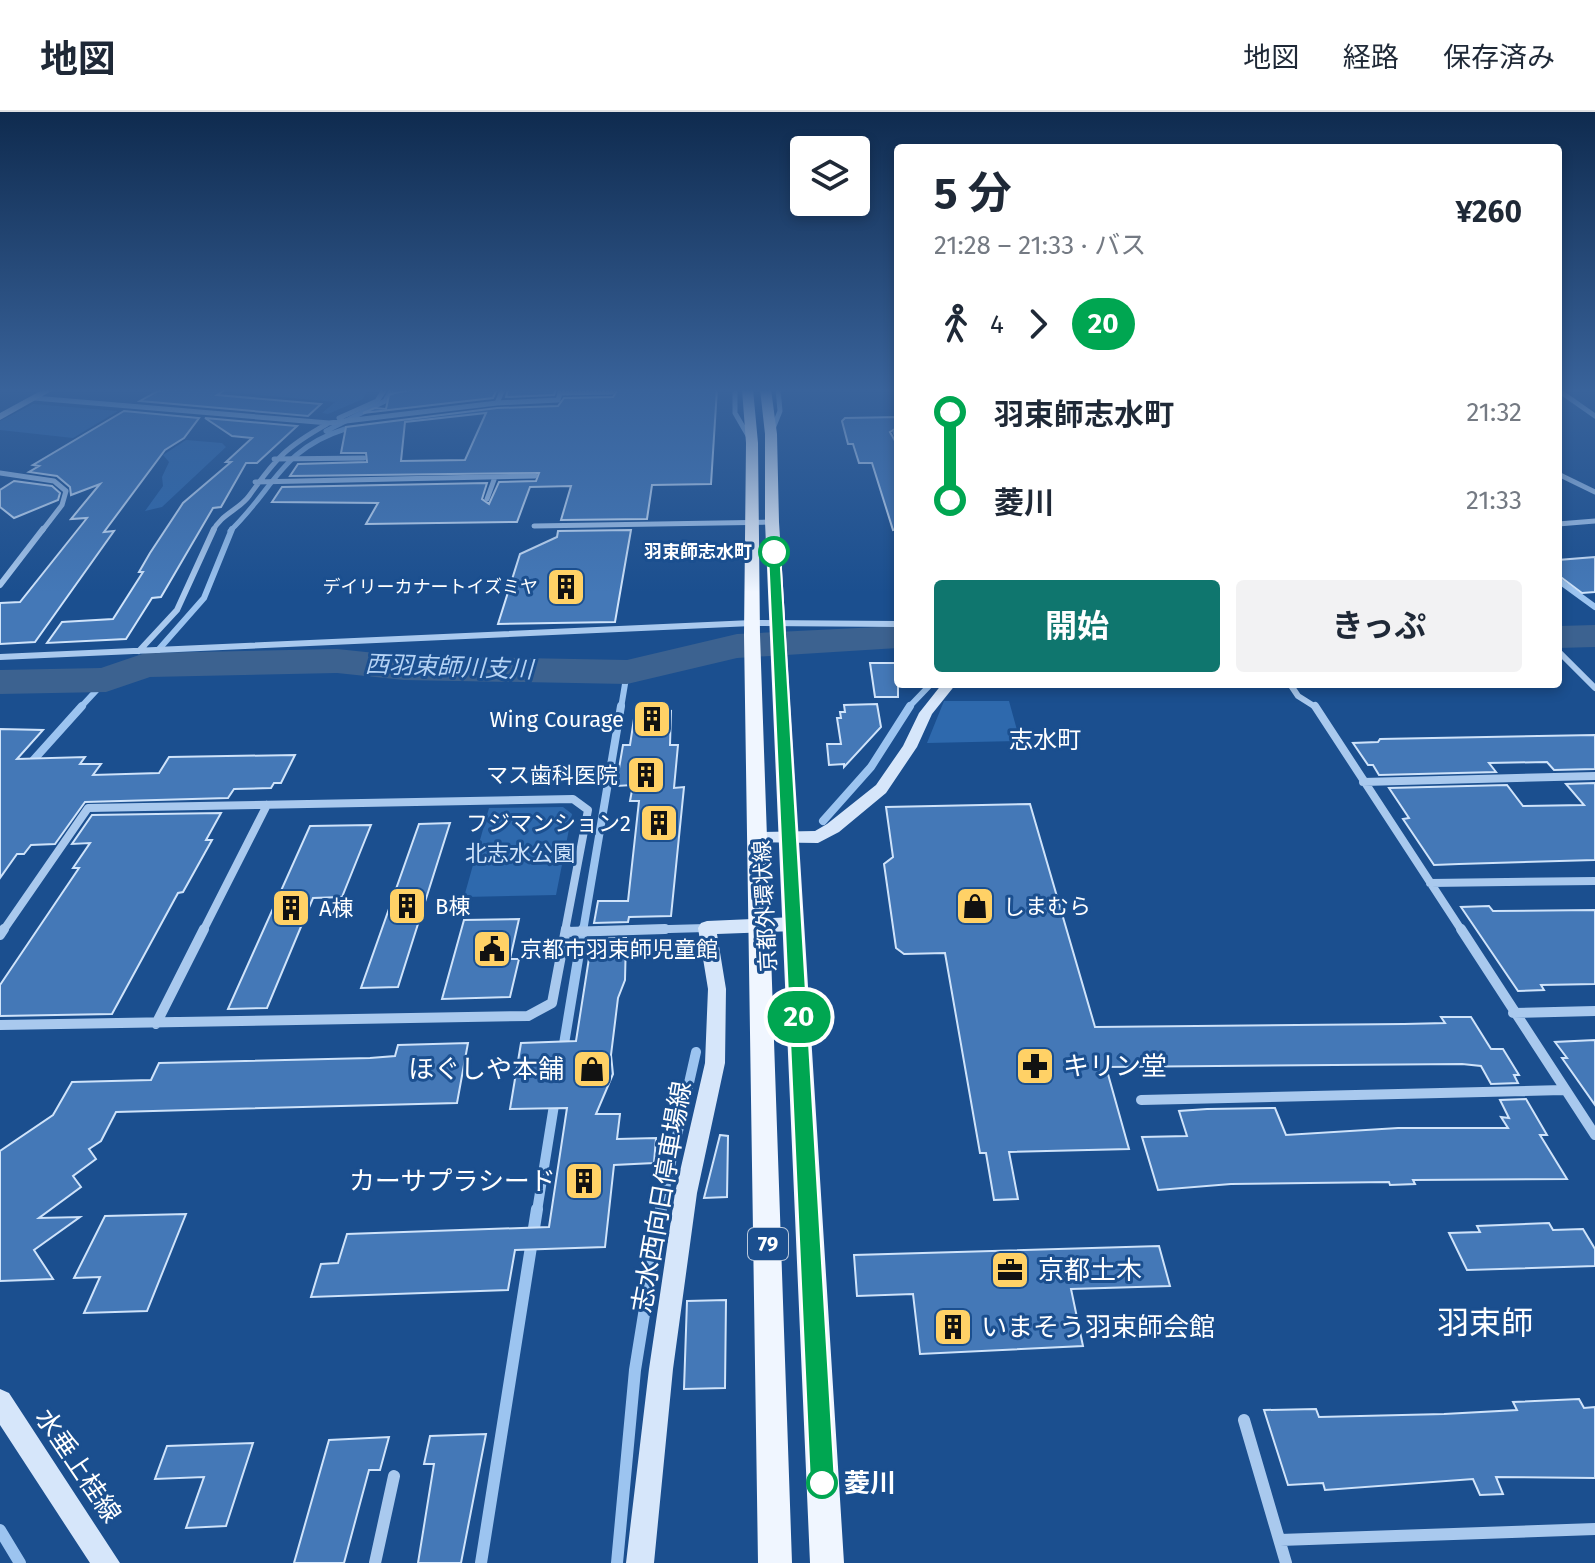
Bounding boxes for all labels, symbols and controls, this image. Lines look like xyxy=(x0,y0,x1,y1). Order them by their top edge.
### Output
text: 地図 xyxy=(40,36,116,82)
text: 地図 xyxy=(1243,41,1299,74)
text: 経路 xyxy=(1343,41,1399,74)
text: 保存済み xyxy=(1443,41,1555,74)
map controls xyxy=(790,136,870,216)
button: layers xyxy=(790,136,870,216)
text: 5 分 xyxy=(934,167,1012,220)
text: ¥260 xyxy=(1455,194,1522,230)
text: 21:28 – 21:33 · バス xyxy=(934,230,1146,261)
icon: walk xyxy=(934,302,978,346)
icon: forward xyxy=(1016,302,1060,346)
text: 20 xyxy=(1088,307,1119,340)
text: 4 xyxy=(990,309,1004,340)
text: 羽束師志水町 xyxy=(994,397,1174,433)
text: 21:32 xyxy=(1466,397,1522,428)
text: 菱川 xyxy=(994,485,1054,521)
text: 21:33 xyxy=(1466,485,1522,516)
marker: 羽束師志水町 xyxy=(759,537,789,567)
place label: 羽束師志水町 xyxy=(644,541,752,563)
building icon: デイリーカナートイズミヤ xyxy=(545,566,587,608)
place label: デイリーカナートイズミヤ xyxy=(323,576,538,598)
button: 開始 xyxy=(934,580,1220,672)
button: きっぷ xyxy=(1236,580,1522,672)
water label: 西羽束師川支川 xyxy=(365,650,536,684)
building icon: Wing Courage xyxy=(631,698,673,740)
place label: Wing Courage xyxy=(489,706,624,733)
district label: 志水町 xyxy=(1009,726,1081,754)
building icon: マス歯科医院 xyxy=(625,754,667,796)
place label: マス歯科医院 xyxy=(486,762,618,789)
building icon: フジマンション2 xyxy=(638,802,680,844)
place label: フジマンション2 xyxy=(466,810,631,837)
street label: 京都外環状線 xyxy=(748,839,782,973)
park label: 北志水公園 xyxy=(465,840,575,867)
building icon: B棟 xyxy=(386,885,428,927)
shop icon: しまむら xyxy=(954,885,996,927)
building icon: A棟 xyxy=(270,887,312,929)
place label: B棟 xyxy=(435,893,470,920)
place label: しまむら xyxy=(1003,893,1091,920)
place label: A棟 xyxy=(319,895,354,922)
public building icon: 京都市羽束師児童館 xyxy=(471,928,513,970)
place label: 京都市羽束師児童館 xyxy=(520,936,718,963)
line badge: 20 xyxy=(763,991,835,1043)
text: 20 xyxy=(784,1000,814,1033)
pharmacy icon: キリン堂 xyxy=(1014,1045,1056,1087)
shop icon: ほぐしや本舗 xyxy=(571,1048,613,1090)
place label: キリン堂 xyxy=(1063,1051,1167,1082)
place label: ほぐしや本舗 xyxy=(408,1054,564,1085)
street label: 志水西向日停車場線 xyxy=(626,1079,698,1315)
building icon: カーサプラシード xyxy=(563,1160,605,1202)
place label: カーサプラシード xyxy=(349,1166,556,1197)
road number: 79 xyxy=(748,1228,788,1260)
office icon: 京都土木 xyxy=(989,1249,1031,1291)
place label: 京都土木 xyxy=(1038,1255,1142,1286)
district label: 羽束師 xyxy=(1437,1304,1533,1342)
building icon: いまそう羽束師会館 xyxy=(932,1306,974,1348)
place label: いまそう羽束師会館 xyxy=(981,1312,1215,1343)
street label: 水垂上桂線 xyxy=(29,1403,127,1529)
marker: 菱川 xyxy=(807,1468,837,1498)
place label: 菱川 xyxy=(844,1468,896,1499)

